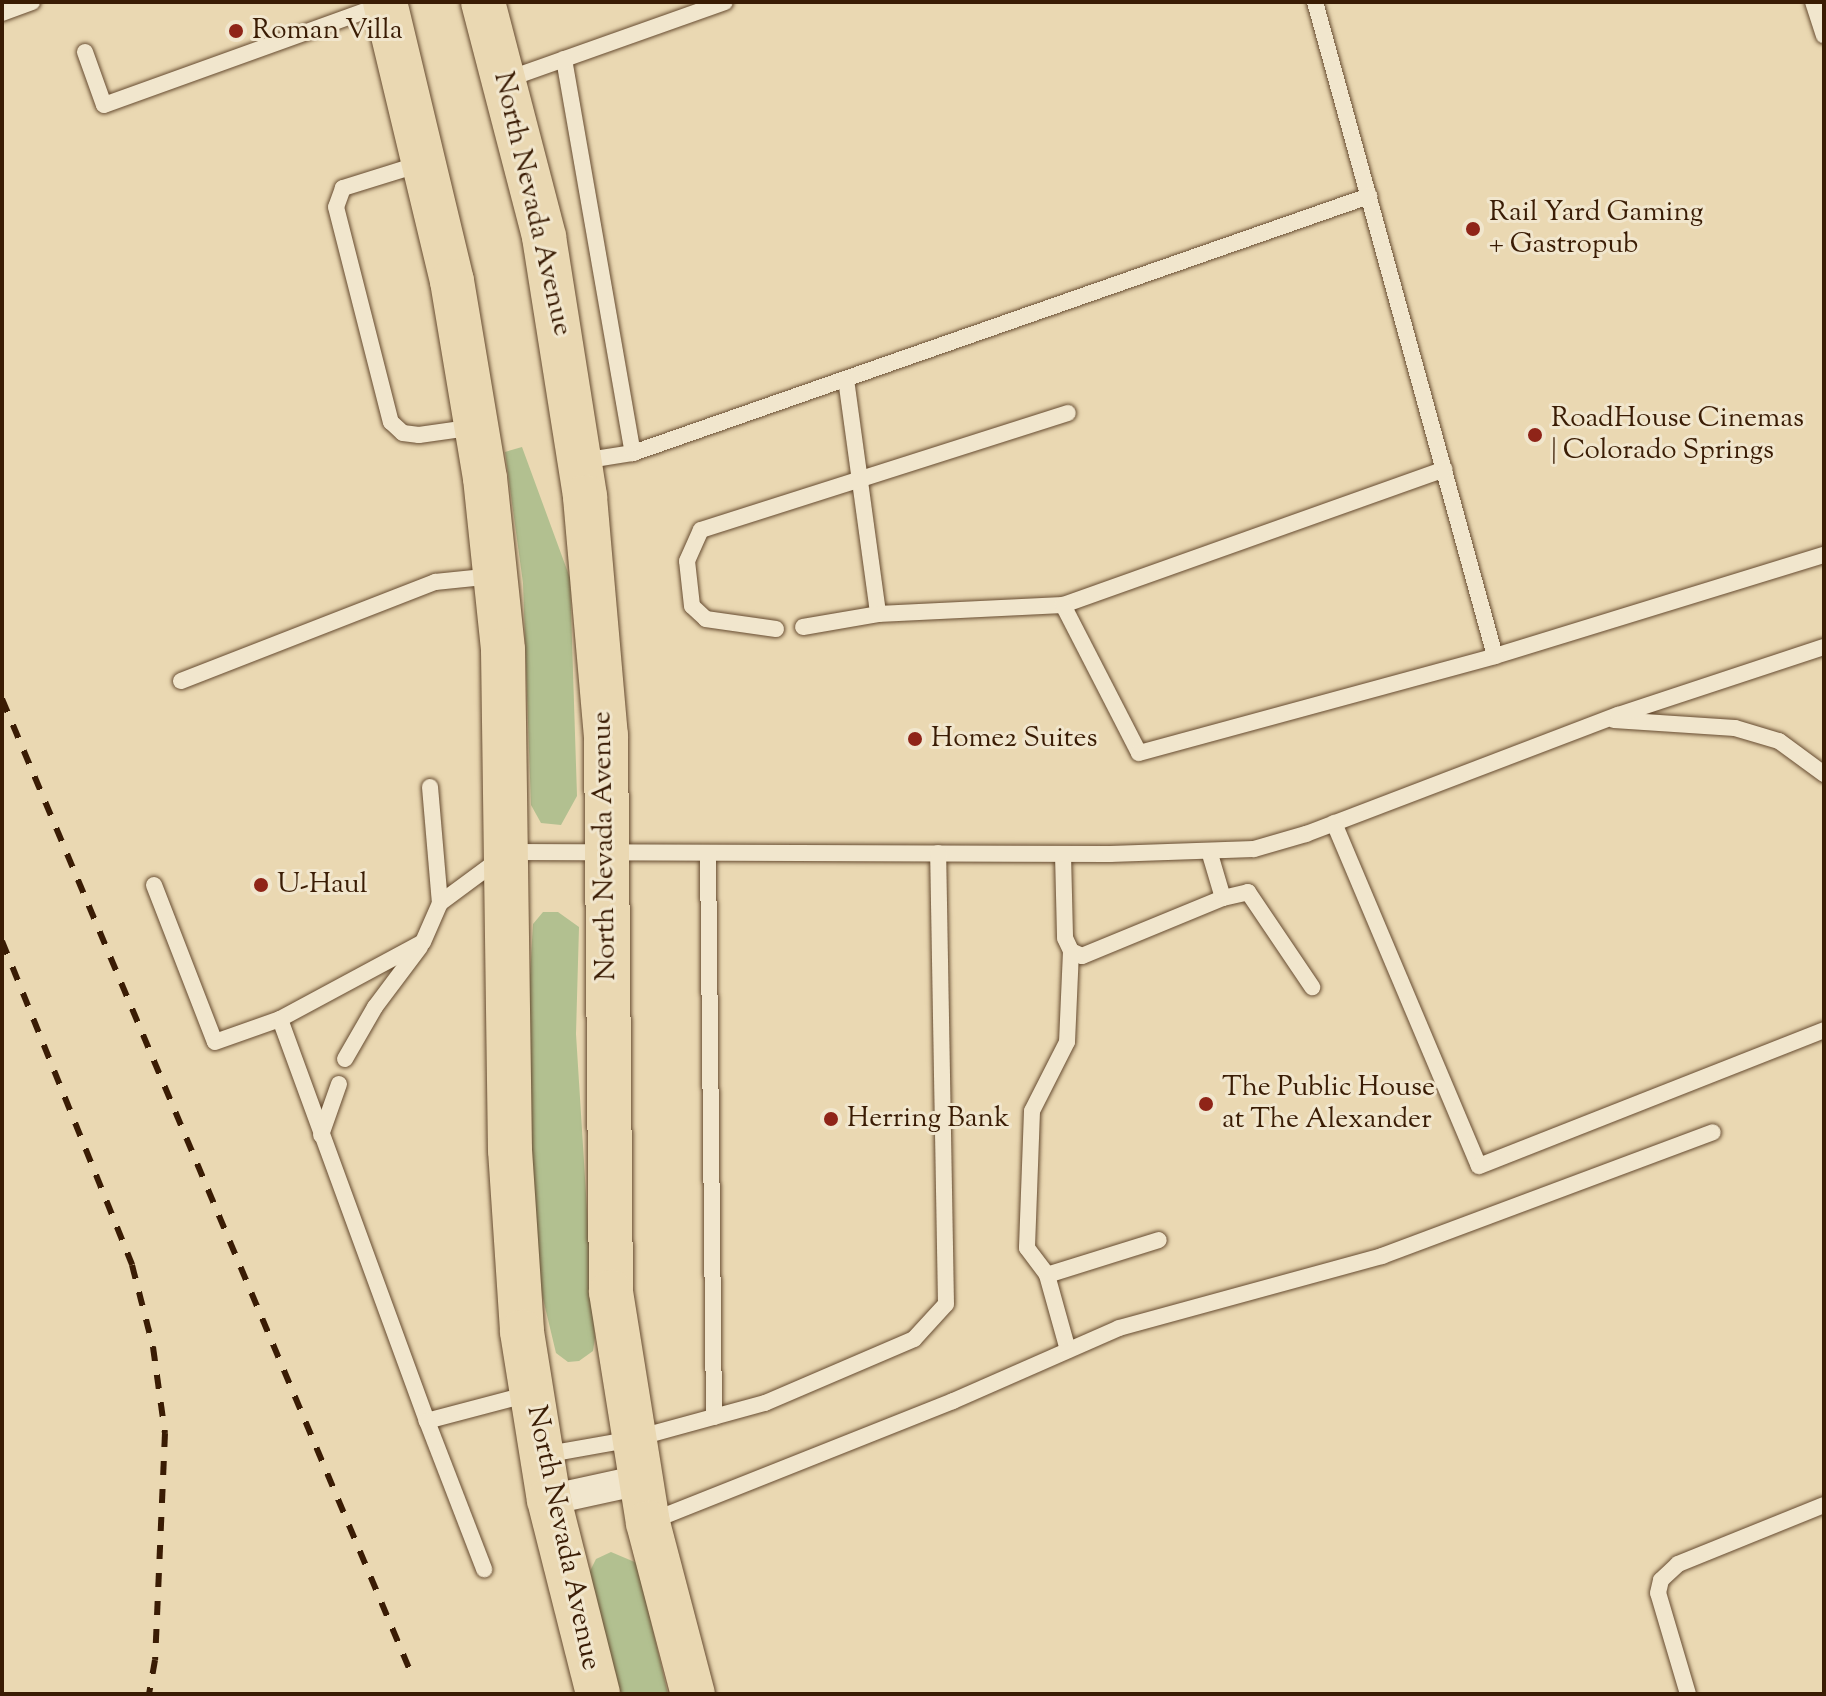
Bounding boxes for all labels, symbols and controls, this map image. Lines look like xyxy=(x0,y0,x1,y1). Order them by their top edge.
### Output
place label: Roman Villa xyxy=(252,14,403,48)
marker: Roman Villa xyxy=(227,22,245,40)
street label: North Nevada Avenue xyxy=(485,69,579,339)
place label: Rail Yard Gaming + Gastropub xyxy=(1489,196,1703,262)
marker: Rail Yard Gaming + Gastropub xyxy=(1464,220,1482,238)
place label: RoadHouse Cinemas | Colorado Springs xyxy=(1551,402,1804,468)
marker: RoadHouse Cinemas | Colorado Springs xyxy=(1526,426,1544,444)
street label: North Nevada Avenue xyxy=(586,711,624,981)
place label: Home2 Suites xyxy=(931,722,1097,756)
marker: Home2 Suites xyxy=(906,730,924,748)
place label: U-Haul xyxy=(277,868,368,902)
marker: U-Haul xyxy=(252,876,270,894)
place label: The Public House at The Alexander xyxy=(1222,1071,1435,1137)
marker: The Public House at The Alexander xyxy=(1197,1095,1215,1113)
place label: Herring Bank xyxy=(847,1102,1009,1136)
marker: Herring Bank xyxy=(822,1110,840,1128)
street label: North Nevada Avenue xyxy=(519,1403,607,1673)

